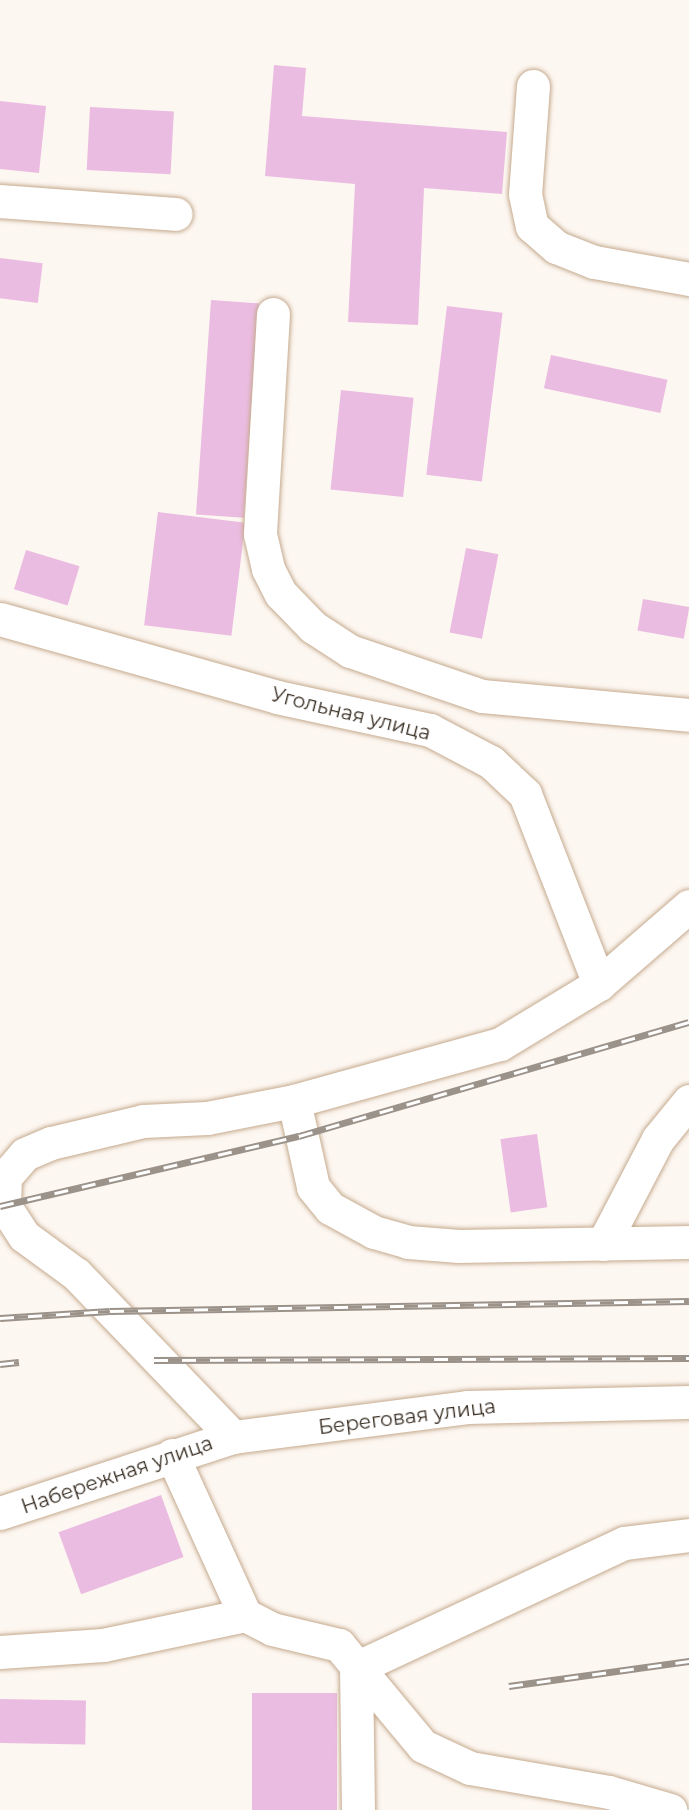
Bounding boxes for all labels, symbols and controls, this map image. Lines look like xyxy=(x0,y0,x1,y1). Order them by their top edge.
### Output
street label: Угольная улица xyxy=(269,683,433,745)
street label: Береговая улица xyxy=(317,1394,497,1440)
street label: Набережная улица xyxy=(18,1431,216,1519)

